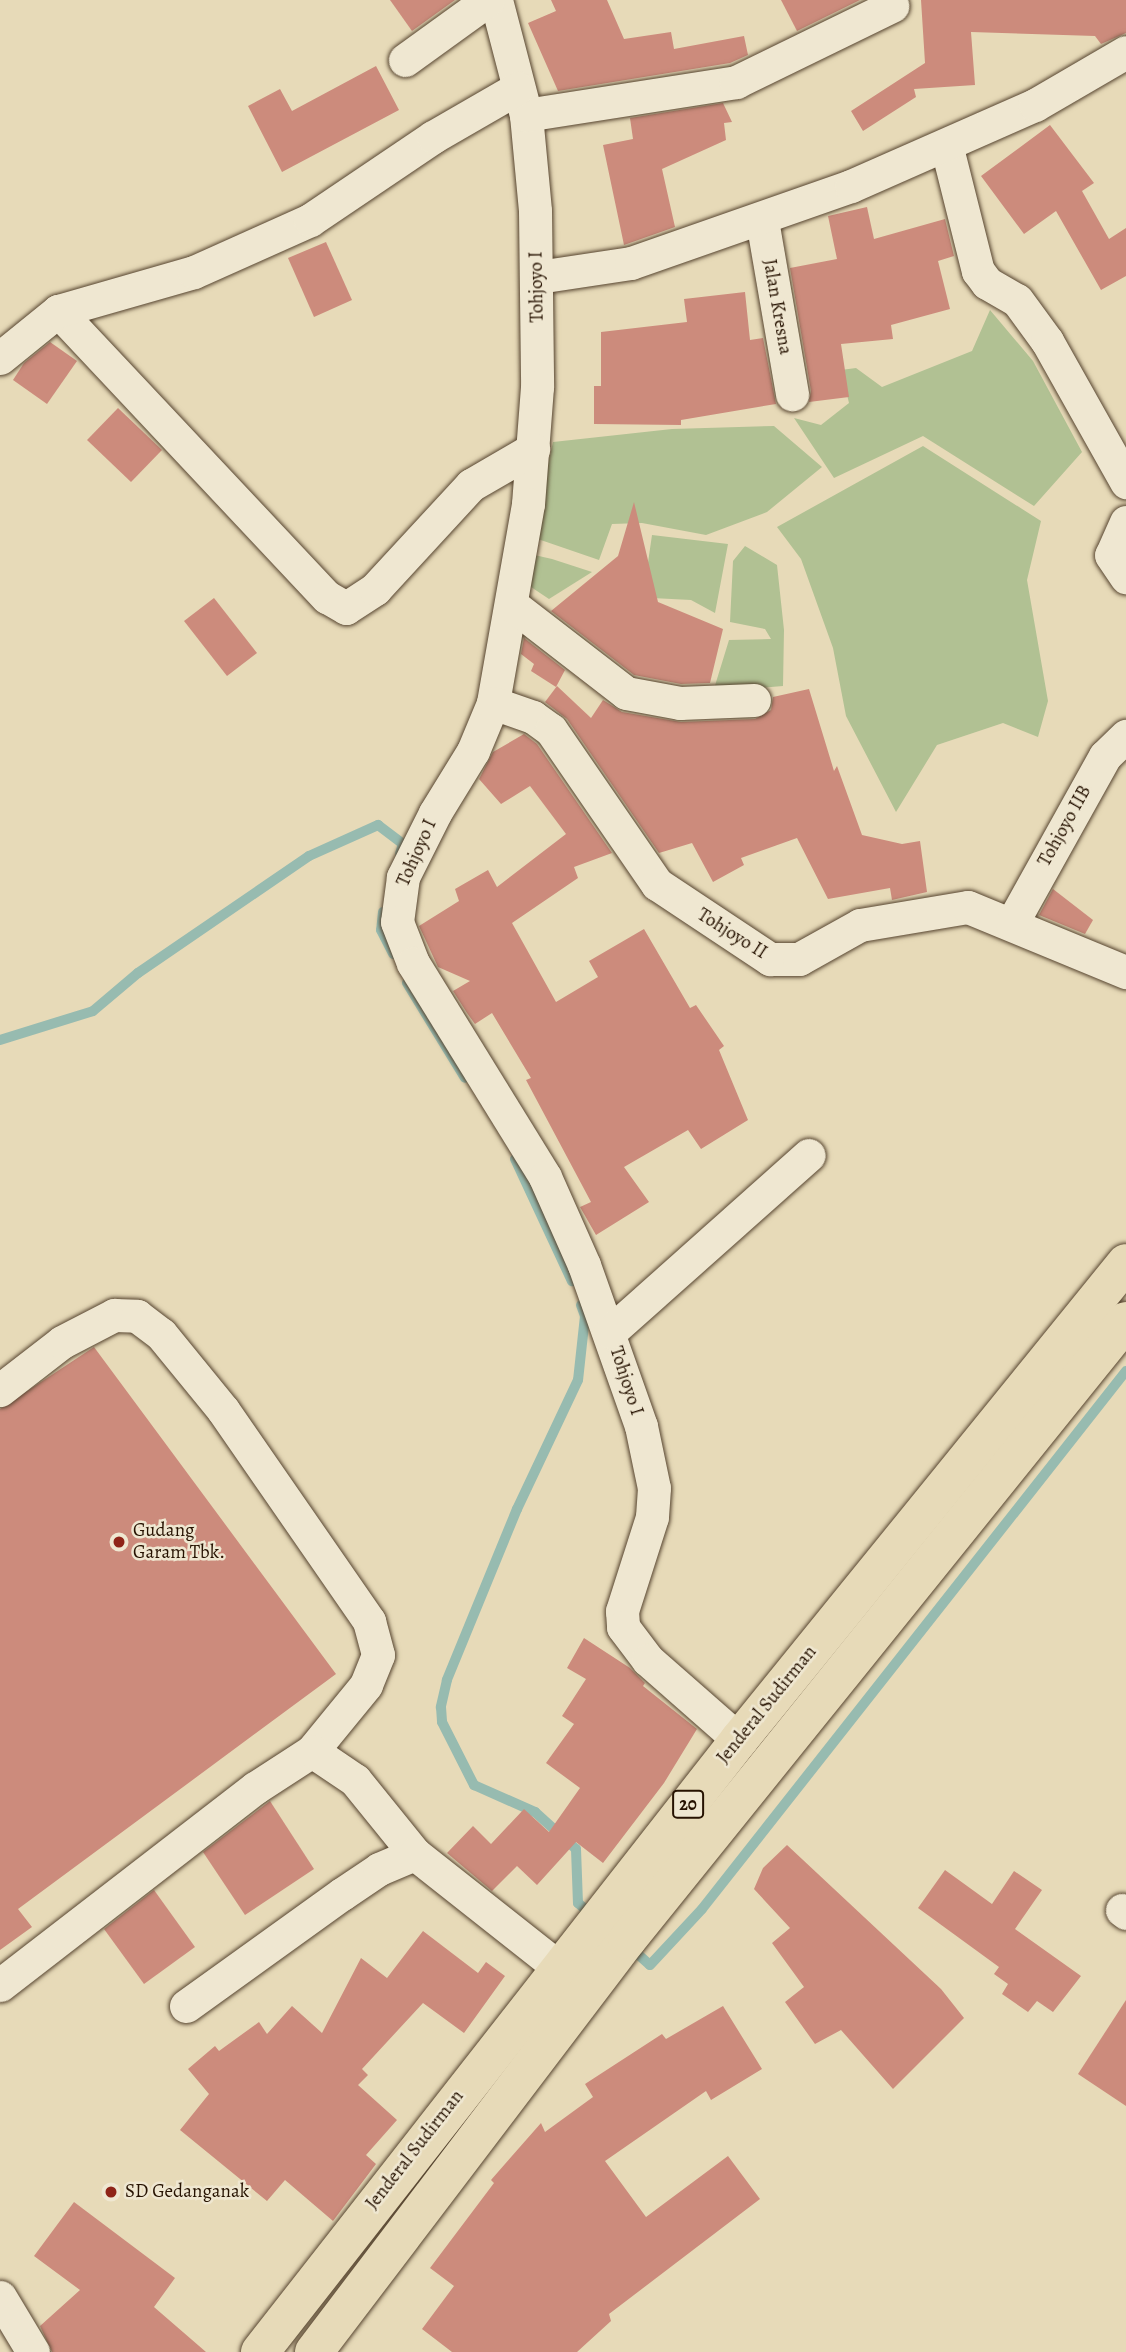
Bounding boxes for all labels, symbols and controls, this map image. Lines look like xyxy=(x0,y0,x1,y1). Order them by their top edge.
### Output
street label: Tohjoyo I xyxy=(525,251,549,323)
street label: Jalan Kresna xyxy=(757,257,797,357)
street label: Tohjoyo IIB xyxy=(1033,781,1097,871)
street label: Tohjoyo I xyxy=(392,816,442,890)
street label: Tohjoyo II xyxy=(693,904,771,964)
street label: Tohjoyo I xyxy=(604,1344,648,1418)
place label: Gudang Garam Tbk. xyxy=(133,1520,225,1564)
marker: Gudang Garam Tbk. xyxy=(111,1534,127,1550)
street label: Jenderal Sudirman xyxy=(712,1641,822,1769)
road number: 20 xyxy=(670,1790,706,1818)
street label: Jenderal Sudirman xyxy=(361,2086,469,2214)
place label: SD Gedanganak xyxy=(125,2181,249,2203)
marker: SD Gedanganak xyxy=(103,2184,119,2200)

